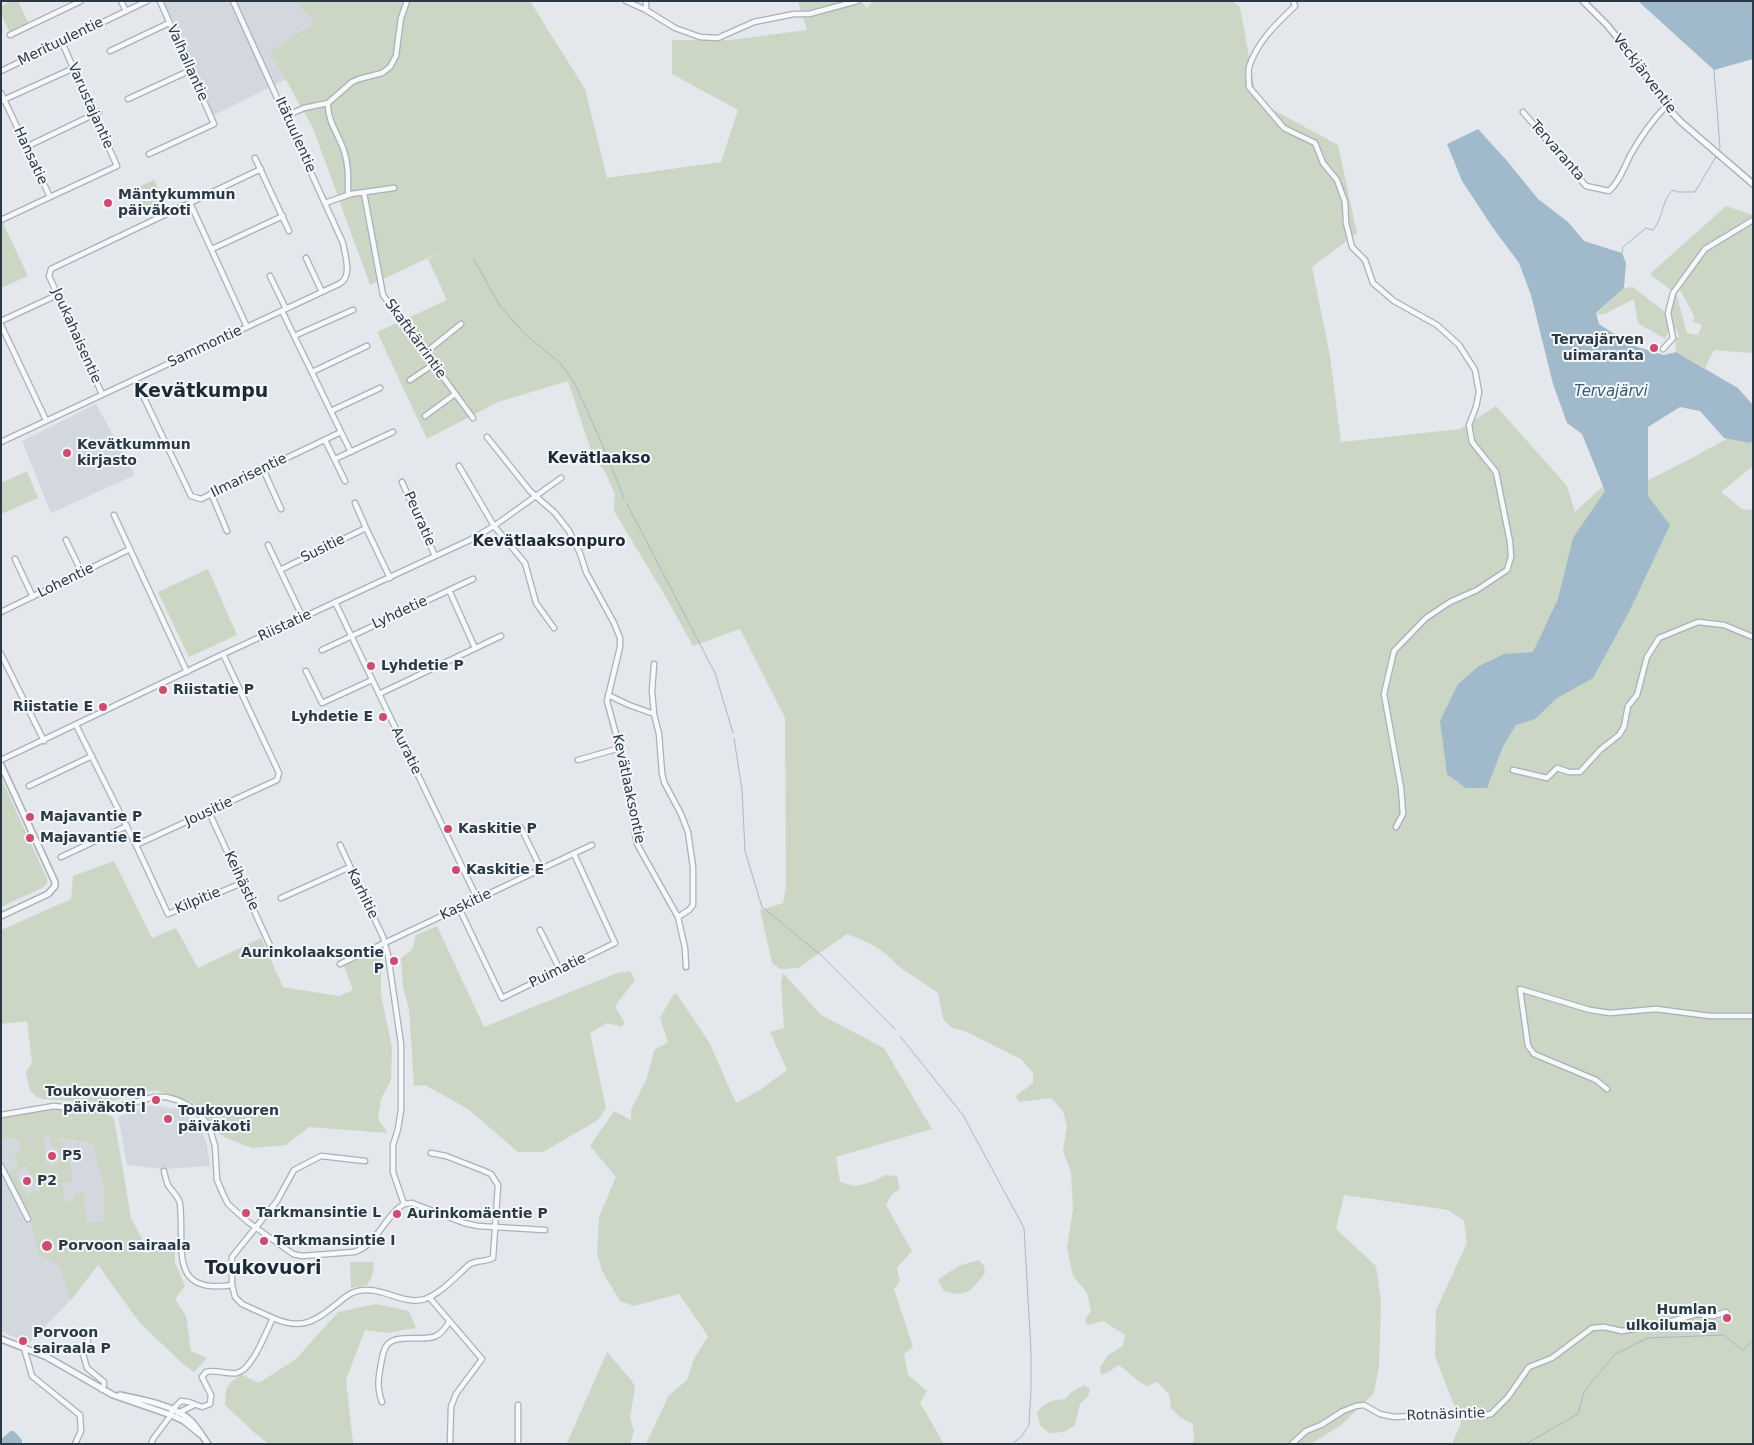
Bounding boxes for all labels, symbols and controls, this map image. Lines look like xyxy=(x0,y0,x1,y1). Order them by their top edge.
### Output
street label: Merituulentie xyxy=(16,14,106,70)
street label: Valhallantie xyxy=(163,22,211,104)
street label: Veckjärventie xyxy=(1609,31,1679,117)
street label: Varustajantie xyxy=(64,60,116,152)
street label: Itätuulentie xyxy=(271,95,319,175)
street label: Tervaranta xyxy=(1526,117,1588,185)
street label: Hansatie xyxy=(9,124,51,188)
place label: Mäntykummun päiväkoti xyxy=(118,187,236,220)
marker: Mäntykummun päiväkoti xyxy=(102,197,114,209)
street label: Joukahaisentie xyxy=(48,286,104,386)
street label: Skaftkärrintie xyxy=(381,296,449,382)
street label: Sammontie xyxy=(165,322,245,372)
place label: Tervajärven uimaranta xyxy=(1552,332,1644,364)
marker: Tervajärven uimaranta xyxy=(1648,342,1660,354)
district label: Kevätkumpu xyxy=(134,381,268,403)
water label: Tervajärvi xyxy=(1574,383,1648,401)
place label: Kevätkummun kirjasto xyxy=(77,437,191,470)
marker: Kevätkummun kirjasto xyxy=(61,447,73,459)
street label: Ilmarisentie xyxy=(208,450,290,502)
district label: Kevätlaakso xyxy=(547,450,651,468)
street label: Peuratie xyxy=(400,489,438,549)
street label: Susitie xyxy=(298,531,348,567)
district label: Kevätlaaksonpuro xyxy=(473,533,625,551)
street label: Lohentie xyxy=(35,560,97,602)
street label: Lyhdetie xyxy=(370,593,430,633)
street label: Riistatie xyxy=(256,606,314,646)
place label: Lyhdetie P xyxy=(381,658,464,674)
marker: Lyhdetie P xyxy=(365,660,377,672)
place label: Riistatie P xyxy=(173,682,254,698)
marker: Riistatie P xyxy=(157,684,169,696)
place label: Riistatie E xyxy=(13,699,93,715)
marker: Riistatie E xyxy=(97,701,109,713)
place label: Lyhdetie E xyxy=(291,709,373,725)
marker: Lyhdetie E xyxy=(377,711,389,723)
street label: Auratie xyxy=(387,724,425,778)
street label: Kevätlaaksontie xyxy=(608,733,648,845)
street label: Jousitie xyxy=(182,794,236,830)
place label: Majavantie P xyxy=(40,809,142,825)
marker: Majavantie P xyxy=(24,811,36,823)
place label: Kaskitie P xyxy=(458,821,537,837)
marker: Kaskitie P xyxy=(442,823,454,835)
place label: Majavantie E xyxy=(40,830,142,846)
marker: Majavantie E xyxy=(24,832,36,844)
street label: Keihästie xyxy=(220,849,262,913)
place label: Kaskitie E xyxy=(466,862,544,878)
marker: Kaskitie E xyxy=(450,864,462,876)
street label: Karhitie xyxy=(343,866,381,922)
street label: Kilpitie xyxy=(173,884,223,918)
street label: Kaskitie xyxy=(438,886,494,924)
place label: Aurinkolaaksontie P xyxy=(241,945,384,978)
street label: Puimatie xyxy=(527,950,589,992)
marker: Aurinkolaaksontie P xyxy=(388,955,400,967)
place label: Toukovuoren päiväkoti I xyxy=(45,1084,146,1116)
marker: Toukovuoren päiväkoti I xyxy=(150,1094,162,1106)
place label: Toukovuoren päiväkoti xyxy=(178,1103,279,1136)
marker: Toukovuoren päiväkoti xyxy=(162,1113,174,1125)
place label: P5 xyxy=(62,1148,82,1164)
marker: P5 xyxy=(46,1150,58,1162)
place label: P2 xyxy=(37,1173,57,1189)
marker: P2 xyxy=(21,1175,33,1187)
place label: Tarkmansintie L xyxy=(256,1205,381,1221)
place label: Aurinkomäentie P xyxy=(407,1206,548,1222)
marker: Tarkmansintie L xyxy=(240,1207,252,1219)
marker: Aurinkomäentie P xyxy=(391,1208,403,1220)
place label: Tarkmansintie I xyxy=(274,1233,396,1249)
marker: Tarkmansintie I xyxy=(258,1235,270,1247)
place label: Porvoon sairaala xyxy=(58,1238,191,1254)
marker: Porvoon sairaala xyxy=(40,1239,54,1253)
district label: Toukovuori xyxy=(204,1258,322,1280)
place label: Humlan ulkoilumaja xyxy=(1626,1302,1717,1334)
marker: Humlan ulkoilumaja xyxy=(1721,1312,1733,1324)
place label: Porvoon sairaala P xyxy=(33,1325,111,1358)
marker: Porvoon sairaala P xyxy=(17,1335,29,1347)
street label: Rotnäsintie xyxy=(1406,1405,1486,1425)

